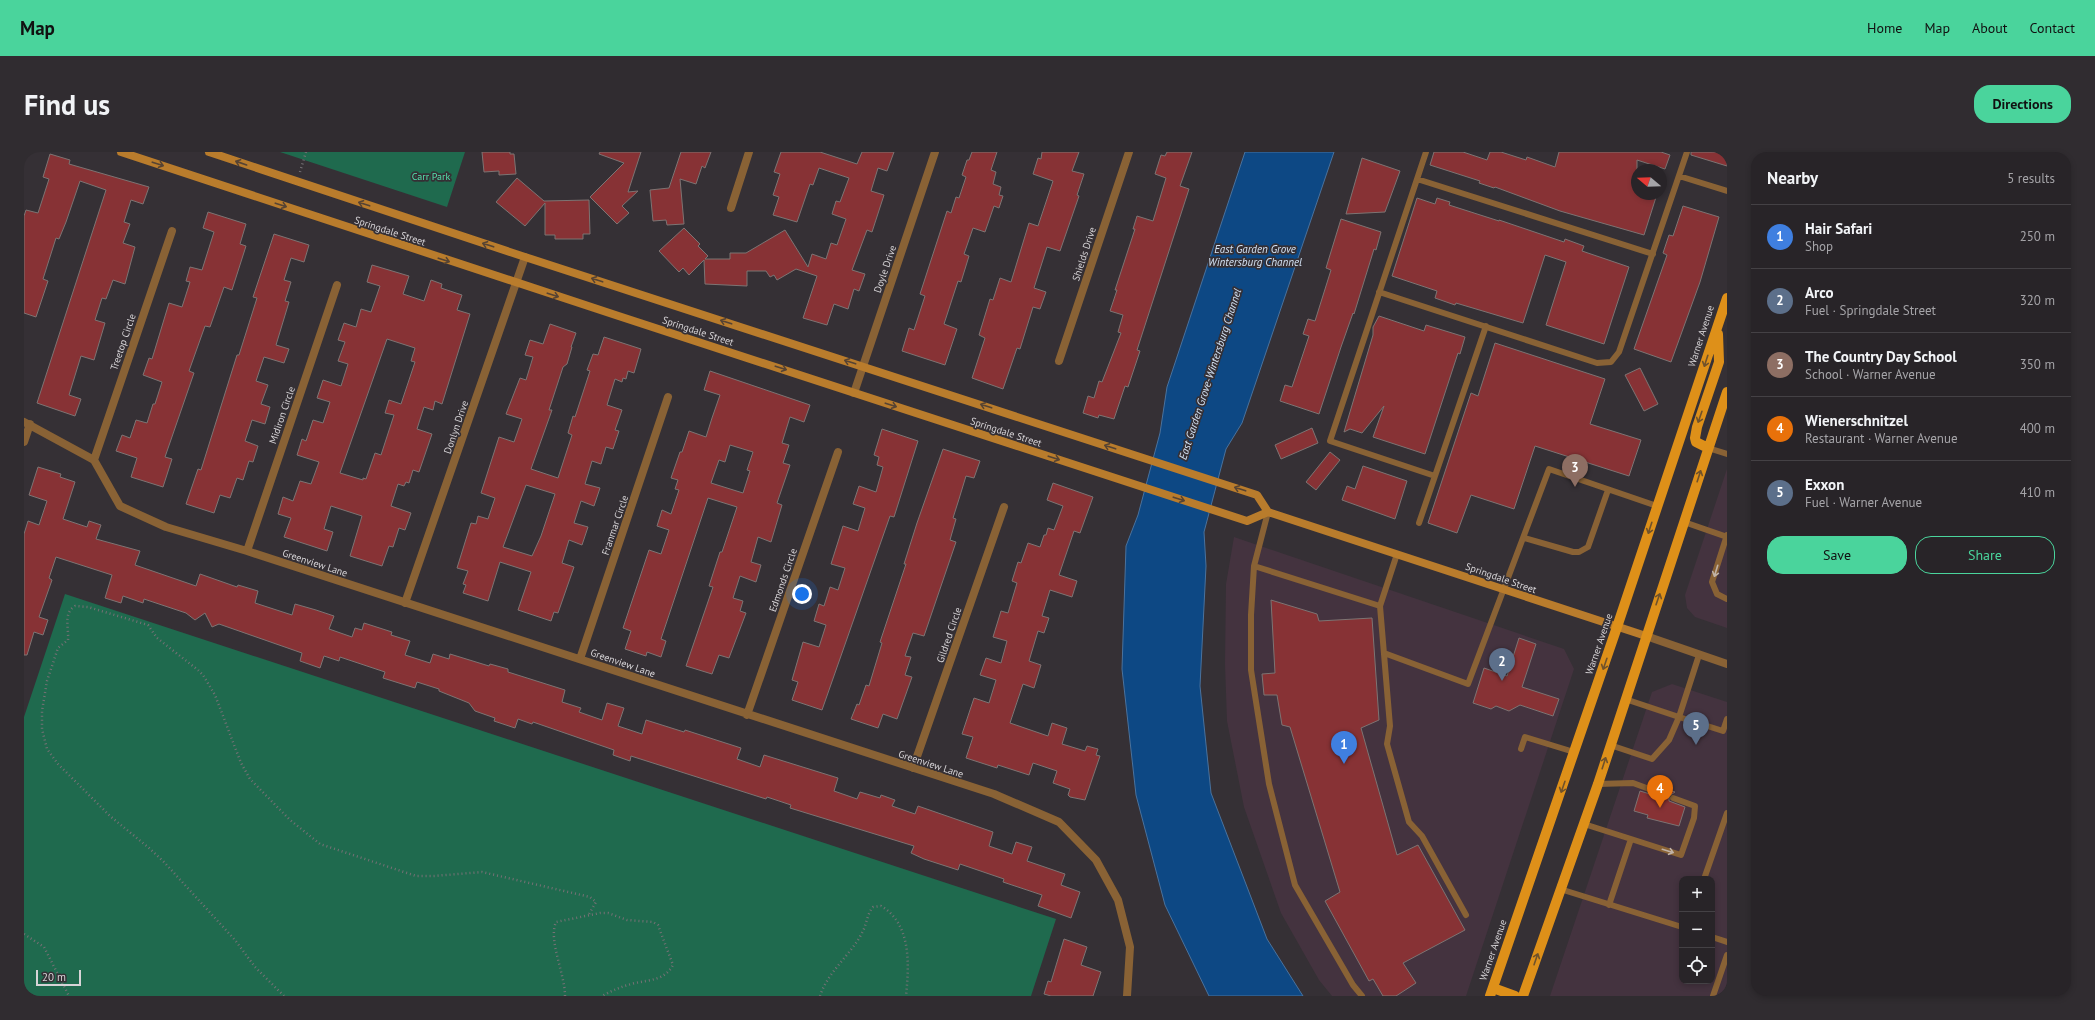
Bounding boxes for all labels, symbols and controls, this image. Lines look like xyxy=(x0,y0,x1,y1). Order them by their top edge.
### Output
text: Map xyxy=(20,16,55,40)
text: Home xyxy=(1867,19,1902,37)
text: Map xyxy=(1924,19,1950,37)
text: About xyxy=(1972,19,2008,37)
text: Contact xyxy=(2030,19,2075,37)
button: Directions xyxy=(1974,85,2071,123)
text: Find us xyxy=(24,86,110,123)
one-way arrow xyxy=(235,159,248,166)
one-way arrow xyxy=(151,161,163,169)
north arrow xyxy=(1631,164,1667,200)
text: Nearby xyxy=(1767,167,1818,189)
park label: Carr Park xyxy=(412,170,450,183)
text: 5 results xyxy=(2007,170,2055,187)
one-way arrow xyxy=(358,200,371,207)
one-way arrow xyxy=(275,202,287,210)
street label: Springdale Street xyxy=(353,213,428,249)
text: Hair Safari xyxy=(1805,219,1872,238)
street label: Shields Drive xyxy=(1069,225,1099,283)
text: 1 xyxy=(1776,228,1784,245)
text: 250 m xyxy=(2020,228,2055,245)
text: Shop xyxy=(1805,238,1833,255)
one-way arrow xyxy=(482,241,495,248)
water label: East Garden Grove Wintersburg Channel xyxy=(1208,242,1302,269)
street label: Doyle Drive xyxy=(871,243,899,295)
one-way arrow xyxy=(438,256,450,264)
one-way arrow xyxy=(590,276,603,283)
text: Arco xyxy=(1805,283,1834,302)
water label: East Garden Grove-Wintersburg Channel xyxy=(1176,287,1244,461)
one-way arrow xyxy=(547,292,559,300)
text: 2 xyxy=(1776,292,1784,309)
text: 320 m xyxy=(2020,292,2055,309)
text: Fuel · Springdale Street xyxy=(1805,302,1936,319)
street label: Warner Avenue xyxy=(1685,304,1717,368)
street label: Treetop Circle xyxy=(107,312,139,372)
street label: Springdale Street xyxy=(661,313,736,349)
one-way arrow xyxy=(719,318,732,325)
text: The Country Day School xyxy=(1805,347,1957,366)
one-way arrow xyxy=(1702,355,1709,368)
text: 3 xyxy=(1776,356,1784,373)
text: 350 m xyxy=(2020,356,2055,373)
one-way arrow xyxy=(844,357,856,365)
one-way arrow xyxy=(774,365,786,373)
text: School · Warner Avenue xyxy=(1805,366,1936,383)
street label: Midiron Circle xyxy=(266,385,298,445)
street label: Donlyn Drive xyxy=(441,399,471,455)
one-way arrow xyxy=(884,402,897,409)
one-way arrow xyxy=(981,402,993,410)
one-way arrow xyxy=(1696,411,1703,424)
text: Wienerschnitzel xyxy=(1805,411,1908,430)
street label: Springdale Street xyxy=(969,414,1044,450)
text: 4 xyxy=(1776,420,1784,437)
text: 400 m xyxy=(2020,420,2055,437)
text: Restaurant · Warner Avenue xyxy=(1805,430,1958,447)
one-way arrow xyxy=(1104,443,1117,450)
pin: 3 xyxy=(1562,454,1588,487)
one-way arrow xyxy=(1048,455,1060,463)
one-way arrow xyxy=(1696,469,1703,482)
text: Exxon xyxy=(1805,475,1844,494)
text: 5 xyxy=(1776,484,1784,501)
text: 410 m xyxy=(2020,484,2055,501)
one-way arrow xyxy=(1233,485,1246,492)
street label: Franmar Circle xyxy=(599,493,631,557)
text: Fuel · Warner Avenue xyxy=(1805,494,1922,511)
one-way arrow xyxy=(1172,496,1185,503)
one-way arrow xyxy=(1646,521,1653,534)
button: Save xyxy=(1767,536,1907,574)
button: Share xyxy=(1915,536,2055,574)
street label: Greenview Lane xyxy=(281,546,349,580)
street label: Edmonds Circle xyxy=(766,547,800,613)
street label: Springdale Street xyxy=(1464,560,1539,596)
one-way arrow xyxy=(1712,564,1719,577)
your location xyxy=(792,584,812,604)
one-way arrow xyxy=(1655,593,1662,606)
street label: Gildred Circle xyxy=(933,605,965,665)
street label: Warner Avenue xyxy=(1582,612,1616,676)
street label: Greenview Lane xyxy=(589,646,657,680)
pin: 2 xyxy=(1489,648,1515,681)
one-way arrow xyxy=(1600,657,1608,669)
pin: 5 xyxy=(1683,712,1709,745)
pin: 1 xyxy=(1331,731,1357,764)
street label: Greenview Lane xyxy=(897,747,965,781)
one-way arrow xyxy=(1601,757,1608,770)
pin: 4 xyxy=(1647,775,1673,808)
one-way arrow xyxy=(1558,780,1566,792)
one-way arrow xyxy=(1661,848,1674,855)
map controls xyxy=(1679,876,1715,984)
button: + xyxy=(1679,876,1715,912)
button: − xyxy=(1679,912,1715,948)
street label: Warner Avenue xyxy=(1476,918,1510,982)
button: locate xyxy=(1679,948,1715,984)
one-way arrow xyxy=(1533,953,1540,966)
scale bar xyxy=(36,968,81,987)
text: 20 m xyxy=(42,970,66,984)

